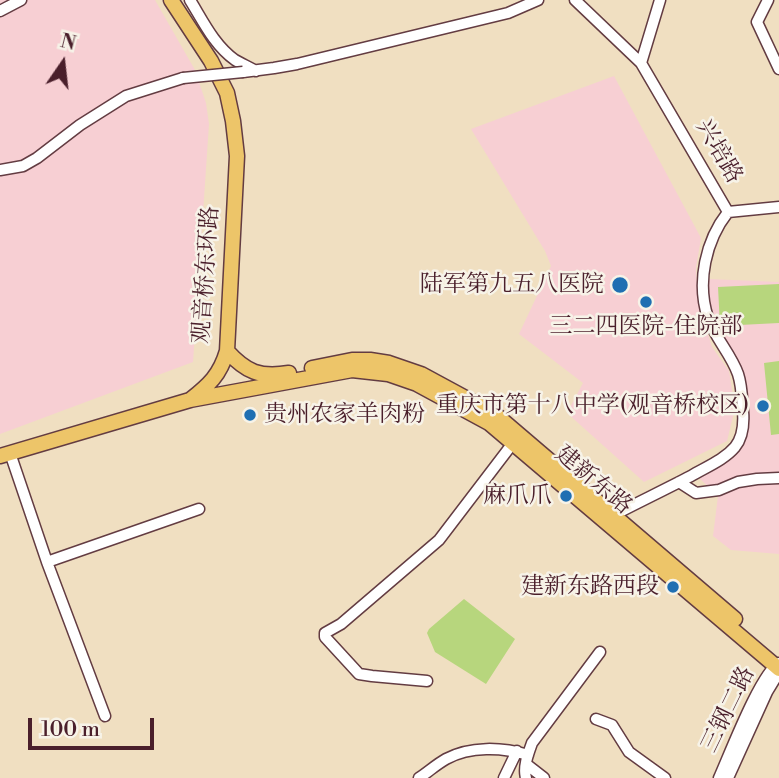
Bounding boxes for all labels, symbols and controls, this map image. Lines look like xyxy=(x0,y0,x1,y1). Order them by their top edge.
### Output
north arrow xyxy=(28,28,98,98)
text: N xyxy=(58,29,78,56)
street label: 兴培路 xyxy=(689,115,747,189)
street label: 观音桥东环路 xyxy=(188,205,226,345)
place label: 陆军第九五八医院 xyxy=(420,271,604,299)
marker: 陆军第九五八医院 xyxy=(610,275,630,295)
marker: 三二四医院-住院部 xyxy=(638,294,654,310)
place label: 三二四医院-住院部 xyxy=(549,313,743,341)
place label: 重庆市第十八中学(观音桥校区) xyxy=(436,392,749,420)
marker: 重庆市第十八中学(观音桥校区) xyxy=(755,398,771,414)
place label: 贵州农家羊肉粉 xyxy=(264,401,425,429)
marker: 贵州农家羊肉粉 xyxy=(242,407,258,423)
street label: 建新东路 xyxy=(549,441,637,521)
place label: 麻爪爪 xyxy=(483,482,552,510)
marker: 麻爪爪 xyxy=(558,488,574,504)
place label: 建新东路西段 xyxy=(521,573,659,601)
marker: 建新东路西段 xyxy=(665,579,681,595)
street label: 三钢二路 xyxy=(696,663,762,757)
scale bar xyxy=(32,704,158,748)
text: 100 m xyxy=(41,717,100,743)

